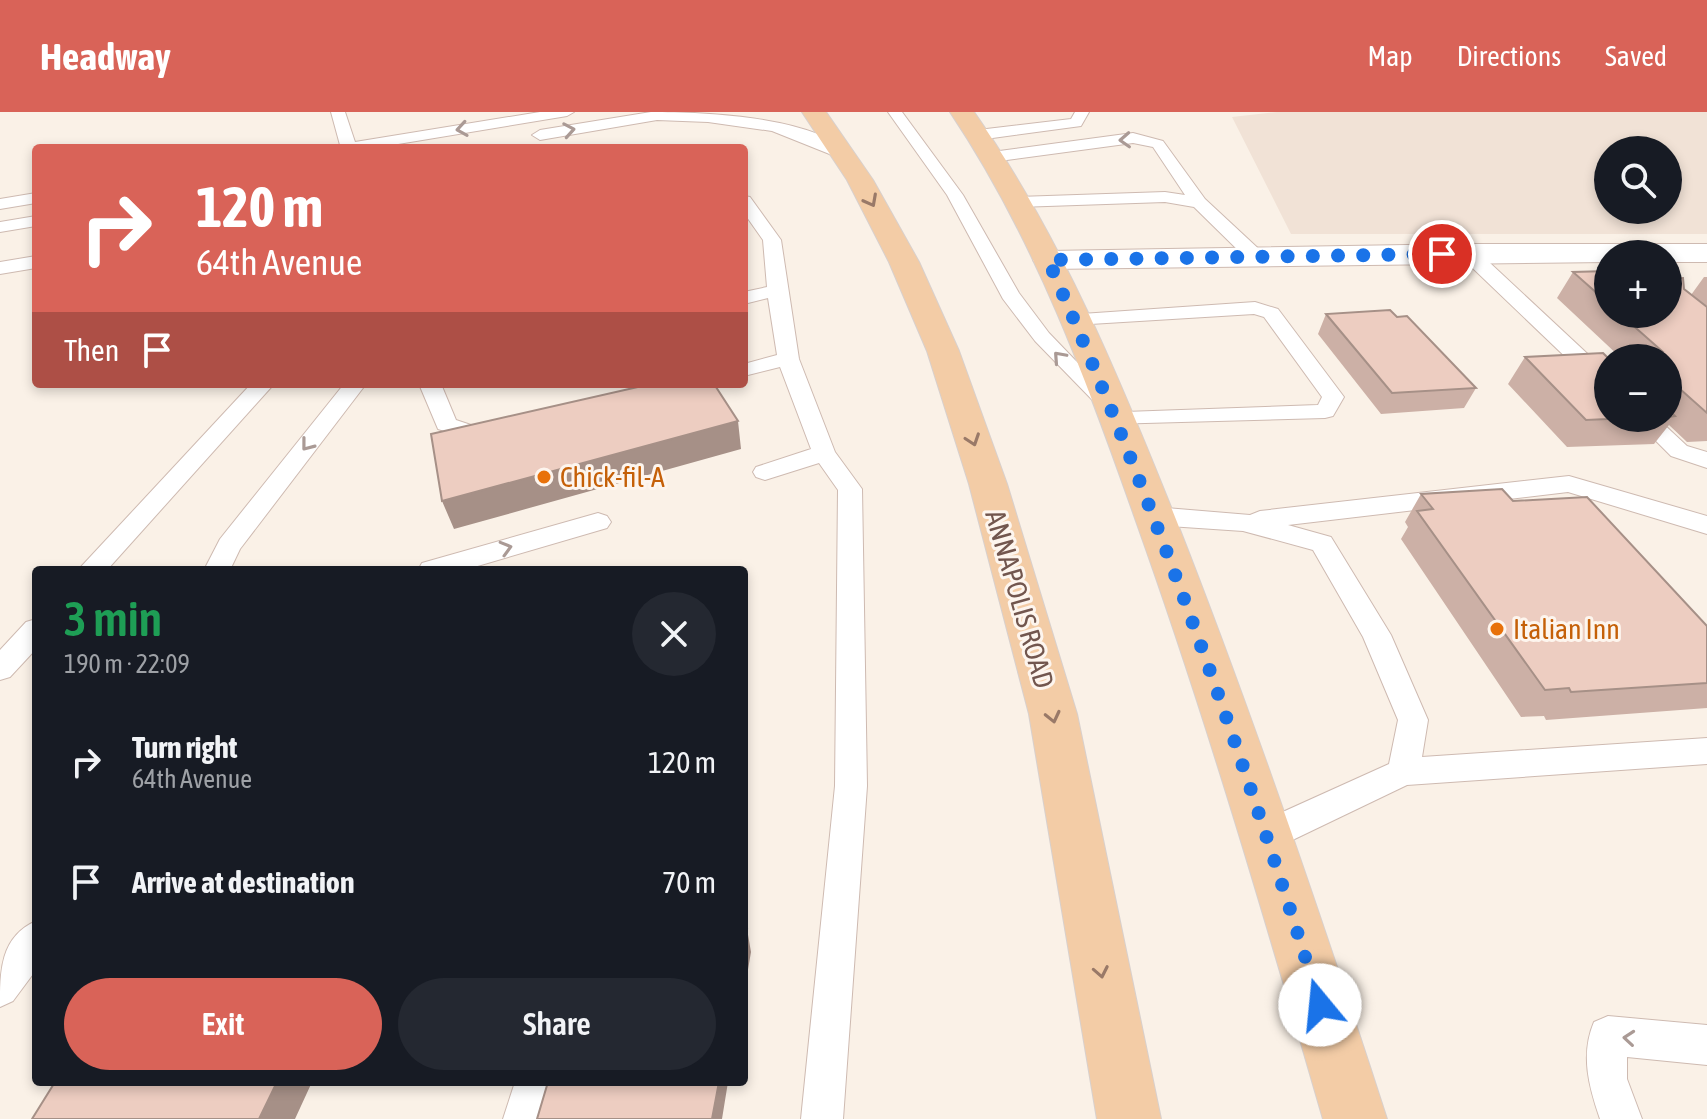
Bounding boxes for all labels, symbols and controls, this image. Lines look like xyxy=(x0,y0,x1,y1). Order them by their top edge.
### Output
text: Headway xyxy=(40,35,171,78)
text: Map xyxy=(1368,40,1413,72)
text: Directions xyxy=(1457,40,1561,72)
text: Saved xyxy=(1605,40,1667,72)
one-way arrow xyxy=(455,120,469,137)
one-way arrow xyxy=(562,123,575,140)
one-way arrow xyxy=(1118,132,1131,149)
map controls xyxy=(1594,136,1682,432)
button: search xyxy=(1594,136,1682,224)
text: 120 m xyxy=(196,175,323,239)
icon: right xyxy=(64,176,168,280)
one-way arrow xyxy=(862,193,877,208)
pin xyxy=(1408,220,1476,288)
icon: arrive xyxy=(1420,232,1464,276)
button: + xyxy=(1594,240,1682,328)
text: 64th Avenue xyxy=(196,241,362,283)
icon: arrive xyxy=(135,328,179,372)
text: Then xyxy=(64,333,119,367)
button: − xyxy=(1594,344,1682,432)
one-way arrow xyxy=(1055,351,1069,366)
one-way arrow xyxy=(964,432,980,446)
one-way arrow xyxy=(303,436,317,451)
place label: Chick-fil-A xyxy=(560,461,665,493)
marker: Chick-fil-A xyxy=(535,468,553,486)
street label: ANNAPOLIS ROAD xyxy=(979,506,1061,692)
one-way arrow xyxy=(499,541,513,558)
text: 3 min xyxy=(64,591,162,646)
button: close xyxy=(632,592,716,676)
place label: Italian Inn xyxy=(1513,613,1620,645)
marker: Italian Inn xyxy=(1488,620,1506,638)
text: 190 m · 22:09 xyxy=(64,649,190,679)
one-way arrow xyxy=(1044,709,1061,723)
text: Turn right xyxy=(132,730,238,764)
icon: right xyxy=(64,740,108,784)
text: 120 m xyxy=(648,745,716,779)
text: 64th Avenue xyxy=(132,764,252,794)
icon: arrive xyxy=(64,860,108,904)
text: Arrive at destination xyxy=(132,865,354,899)
text: 70 m xyxy=(662,865,716,899)
position arrow xyxy=(1278,963,1362,1047)
one-way arrow xyxy=(1092,965,1109,979)
button: Exit xyxy=(64,978,382,1070)
button: Share xyxy=(398,978,716,1070)
one-way arrow xyxy=(1622,1030,1635,1047)

